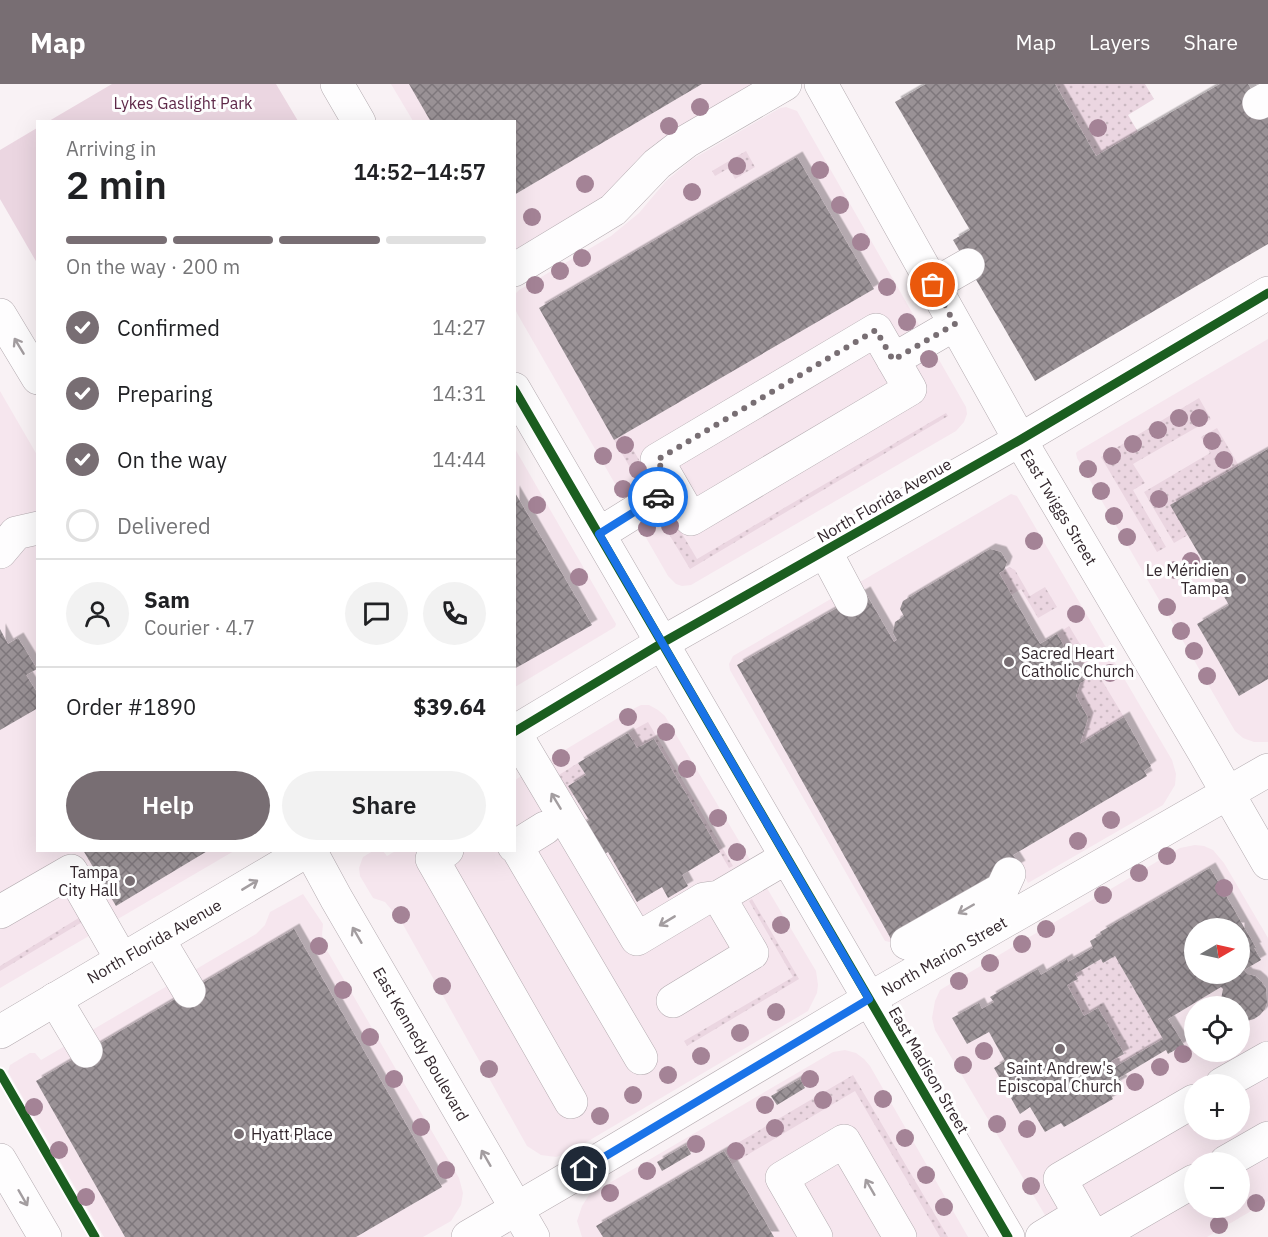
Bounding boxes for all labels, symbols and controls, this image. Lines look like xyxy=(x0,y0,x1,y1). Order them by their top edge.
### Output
text: Map xyxy=(30,24,86,61)
text: Map xyxy=(1016,28,1056,56)
text: Layers xyxy=(1089,28,1151,56)
text: Share xyxy=(1184,28,1238,56)
park label: Lykes Gaslight Park xyxy=(114,93,253,113)
text: Arriving in xyxy=(66,135,156,162)
text: 14:52–14:57 xyxy=(353,157,486,186)
text: 2 min xyxy=(66,159,167,210)
text: On the way · 200 m xyxy=(66,253,240,280)
pin xyxy=(907,259,958,310)
icon: bag xyxy=(916,268,949,301)
icon: check xyxy=(66,311,99,344)
text: Confirmed xyxy=(117,313,220,342)
text: 14:27 xyxy=(432,314,486,341)
one-way arrow xyxy=(12,338,24,355)
icon: check xyxy=(66,377,99,410)
text: Preparing xyxy=(117,379,212,408)
text: 14:31 xyxy=(432,380,486,407)
icon: check xyxy=(66,443,99,476)
text: On the way xyxy=(117,445,227,474)
street label: East Twiggs Street xyxy=(1016,445,1102,569)
text: 14:44 xyxy=(432,446,486,473)
street label: North Florida Avenue xyxy=(813,453,955,547)
courier xyxy=(628,467,688,527)
icon: car xyxy=(642,481,675,514)
text: Delivered xyxy=(117,511,211,540)
place label: Le Méridien Tampa xyxy=(1146,560,1229,598)
marker: Le Méridien Tampa xyxy=(1234,572,1248,586)
button: person xyxy=(66,582,129,645)
button: chat xyxy=(345,582,408,645)
button: phone xyxy=(423,582,486,645)
text: Sam xyxy=(144,585,190,614)
text: Courier · 4.7 xyxy=(144,614,255,641)
place label: Sacred Heart Catholic Church xyxy=(1021,643,1134,681)
marker: Sacred Heart Catholic Church xyxy=(1002,655,1016,669)
text: Order #1890 xyxy=(66,692,196,721)
text: $39.64 xyxy=(413,692,486,721)
button: Help xyxy=(66,771,270,840)
button: Share xyxy=(282,771,486,840)
one-way arrow xyxy=(549,793,561,810)
place label: Tampa City Hall xyxy=(58,862,118,900)
marker: Tampa City Hall xyxy=(123,874,137,888)
one-way arrow xyxy=(241,879,258,891)
street label: North Florida Avenue xyxy=(83,894,225,988)
one-way arrow xyxy=(957,904,974,916)
street label: North Marion Street xyxy=(878,912,1010,1000)
one-way arrow xyxy=(659,915,676,927)
north arrow xyxy=(1184,918,1250,984)
map controls xyxy=(1184,918,1250,1218)
one-way arrow xyxy=(351,927,363,944)
street label: East Kennedy Boulevard xyxy=(369,964,473,1124)
button: locate xyxy=(1184,996,1250,1062)
street label: East Madison Street xyxy=(885,1003,973,1137)
marker: Saint Andrew's Episcopal Church xyxy=(1053,1042,1067,1056)
place label: Saint Andrew's Episcopal Church xyxy=(998,1058,1122,1096)
button: + xyxy=(1184,1074,1250,1140)
place label: Hyatt Place xyxy=(251,1124,333,1144)
marker: Hyatt Place xyxy=(232,1127,246,1141)
pin xyxy=(558,1143,609,1194)
one-way arrow xyxy=(480,1150,492,1167)
icon: home xyxy=(567,1152,600,1185)
button: − xyxy=(1184,1152,1250,1218)
one-way arrow xyxy=(864,1179,876,1196)
one-way arrow xyxy=(17,1189,29,1206)

